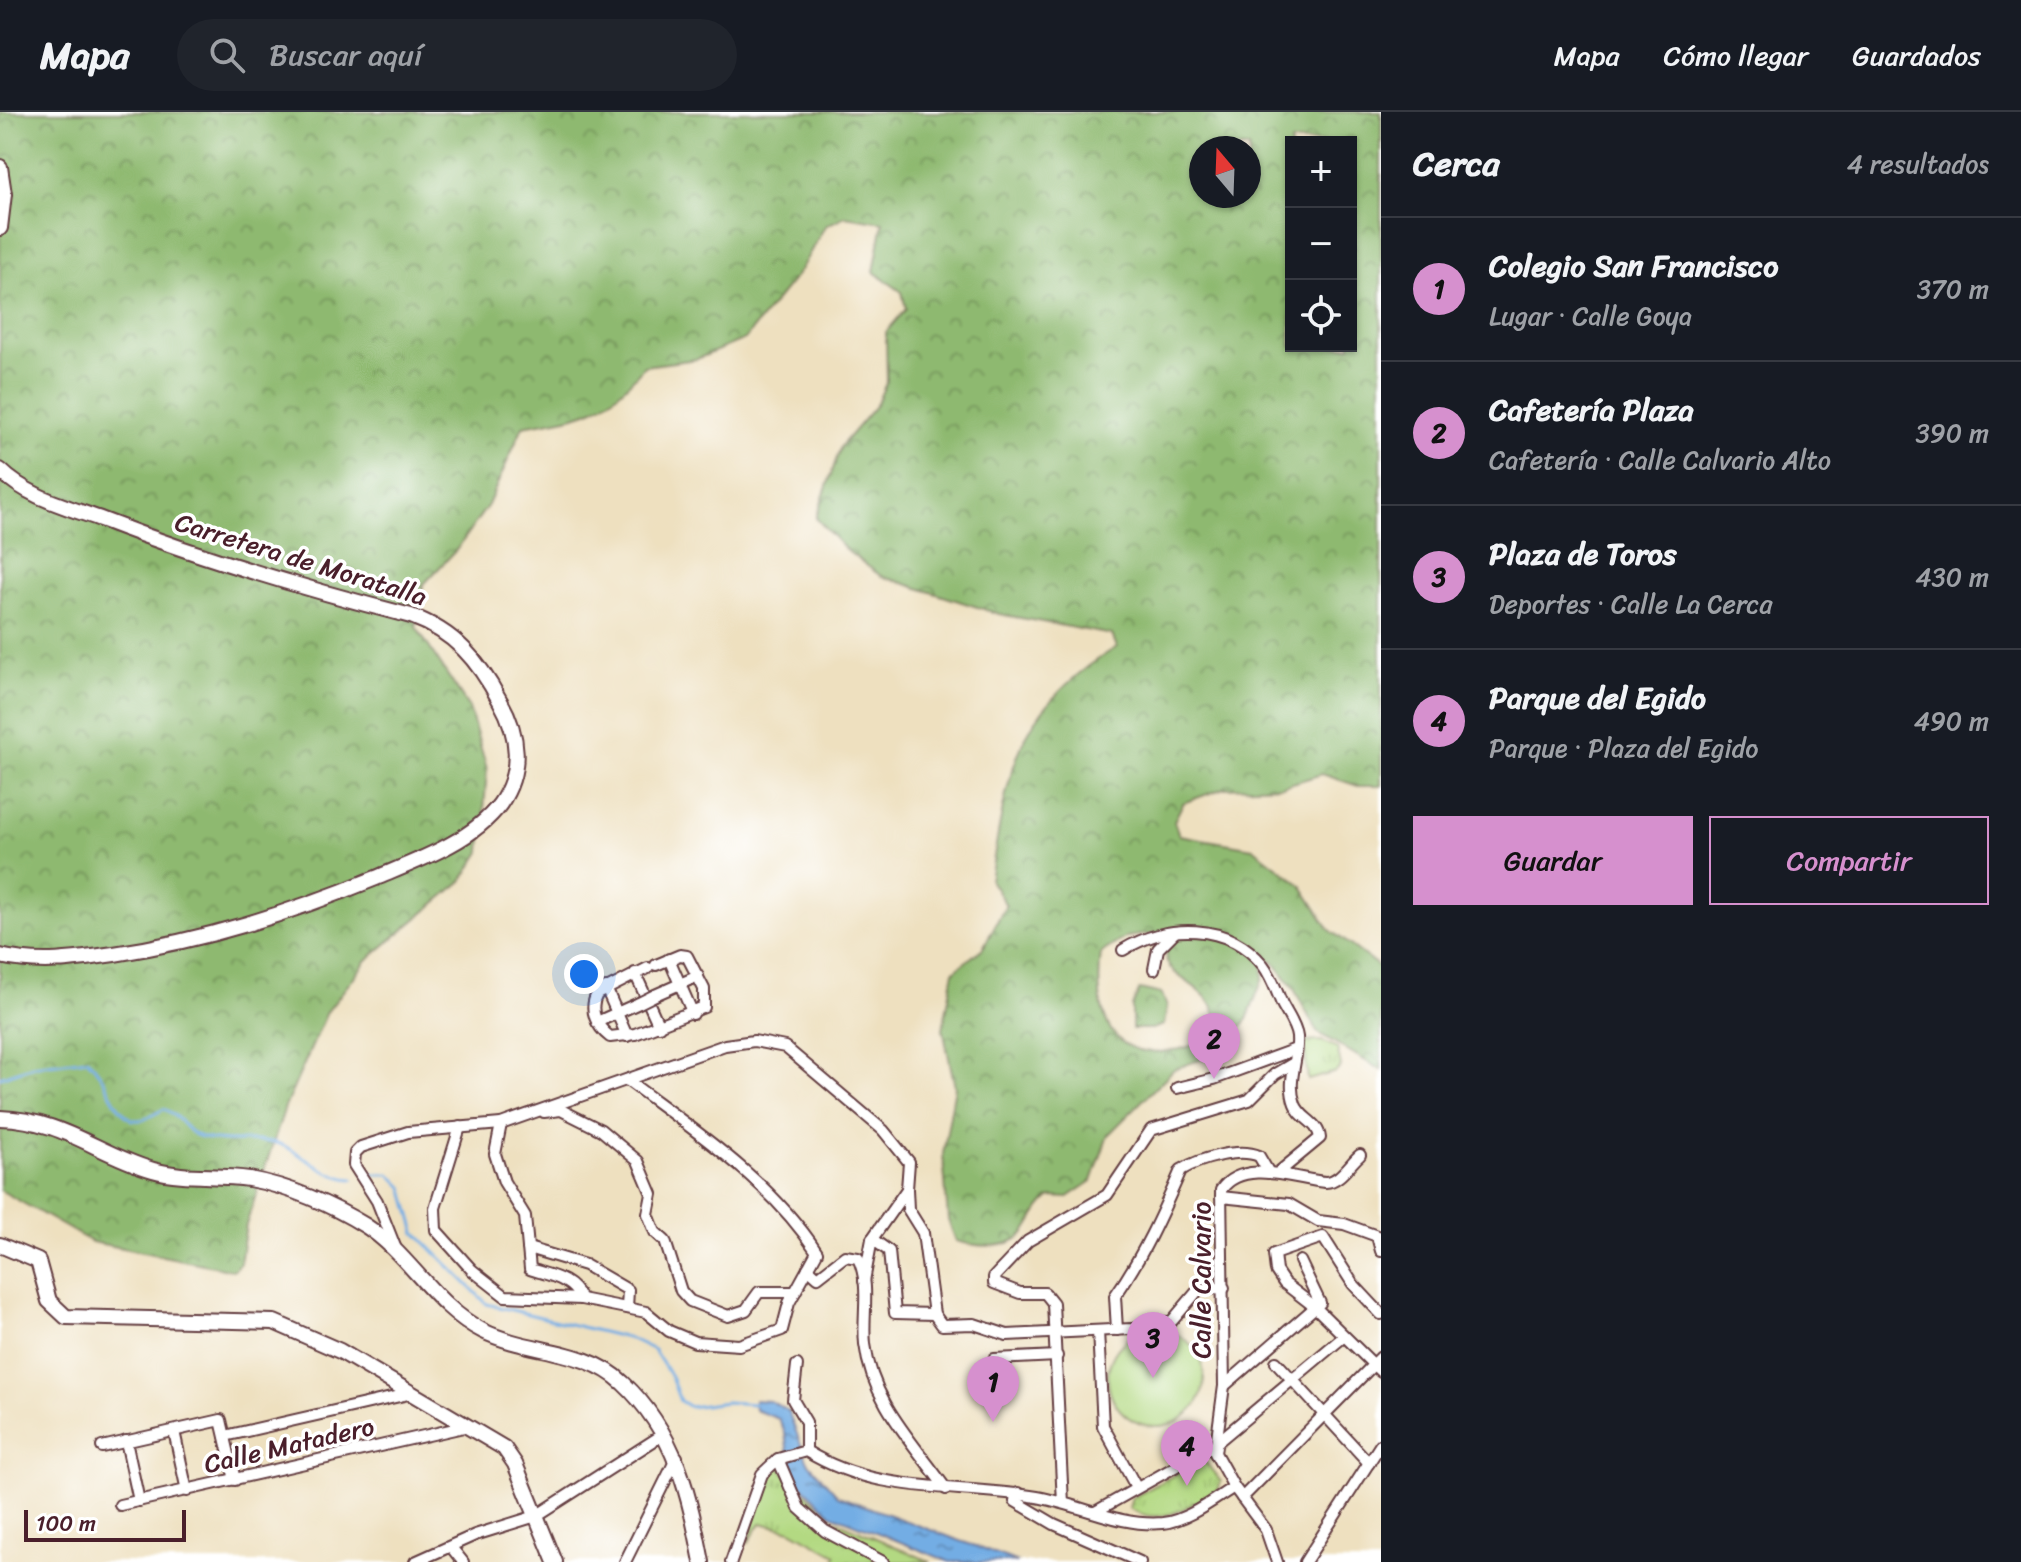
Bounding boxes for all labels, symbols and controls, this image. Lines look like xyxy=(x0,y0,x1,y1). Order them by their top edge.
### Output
search box xyxy=(177,19,737,91)
text: Mapa xyxy=(40,22,129,89)
text: Buscar aquí xyxy=(269,28,422,82)
text: Mapa xyxy=(1554,31,1620,80)
text: Cómo llegar xyxy=(1664,31,1808,80)
text: Guardados xyxy=(1852,31,1981,80)
icon: search xyxy=(205,33,249,77)
text: Cerca xyxy=(1413,134,1500,194)
north arrow xyxy=(1189,136,1261,208)
map controls xyxy=(1285,136,1357,352)
button: + xyxy=(1285,136,1357,208)
text: 4 resultados xyxy=(1847,141,1989,187)
button: − xyxy=(1285,208,1357,280)
text: Colegio San Francisco xyxy=(1489,239,1779,293)
text: 1 xyxy=(1433,266,1445,312)
text: 370 m xyxy=(1917,266,1989,312)
button: locate xyxy=(1285,280,1357,352)
text: Lugar · Calle Goya xyxy=(1489,293,1692,339)
text: Cafetería Plaza xyxy=(1489,383,1694,437)
text: 2 xyxy=(1431,410,1447,456)
text: 390 m xyxy=(1916,410,1989,456)
text: Cafetería · Calle Calvario Alto xyxy=(1489,437,1831,483)
street label: Carretera de Moratalla xyxy=(169,499,433,619)
text: Plaza de Toros xyxy=(1489,527,1677,581)
text: 3 xyxy=(1432,554,1446,600)
text: 430 m xyxy=(1915,554,1989,600)
text: Deportes · Calle La Cerca xyxy=(1489,581,1773,627)
text: Parque del Egido xyxy=(1489,671,1706,725)
text: 4 xyxy=(1431,698,1447,744)
text: 490 m xyxy=(1914,698,1989,744)
text: Parque · Plaza del Egido xyxy=(1489,725,1759,771)
button: Guardar xyxy=(1413,816,1693,905)
button: Compartir xyxy=(1709,816,1989,905)
your location xyxy=(564,954,604,994)
pin: 2 xyxy=(1188,1013,1240,1079)
street label: Calle Calvario xyxy=(1178,1201,1224,1358)
pin: 3 xyxy=(1127,1312,1179,1378)
pin: 1 xyxy=(967,1356,1019,1422)
street label: Calle Matadero xyxy=(199,1403,379,1487)
pin: 4 xyxy=(1161,1420,1213,1486)
text: 100 m xyxy=(36,1504,96,1543)
scale bar xyxy=(24,1506,186,1542)

